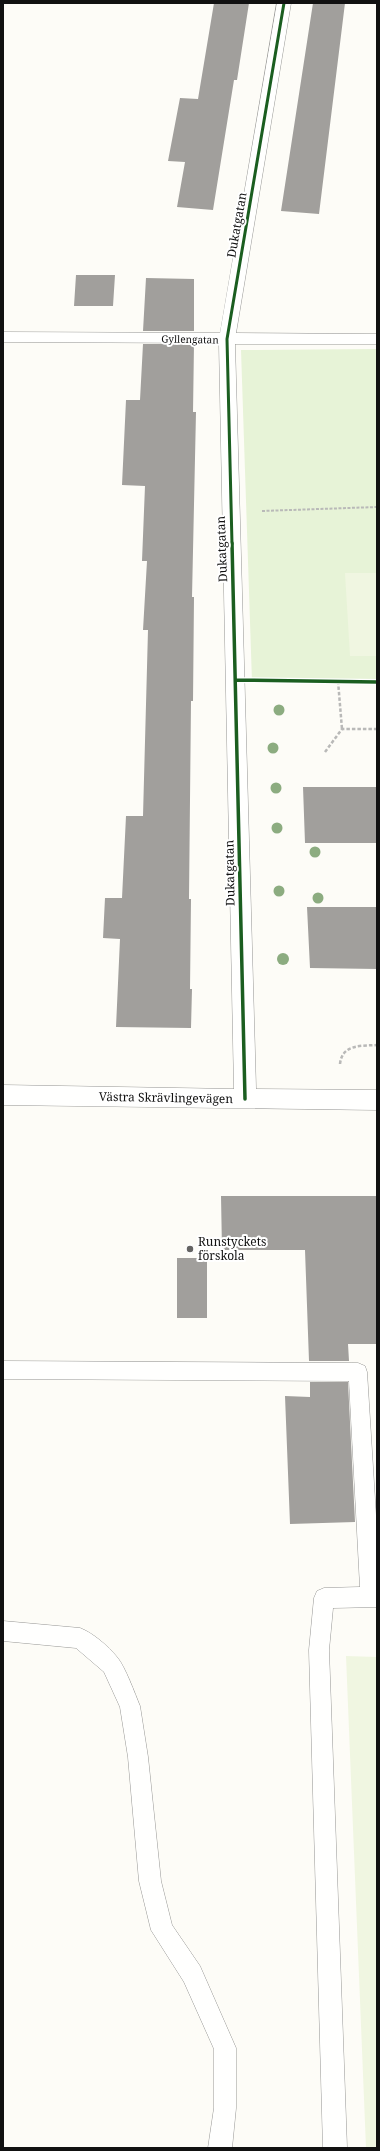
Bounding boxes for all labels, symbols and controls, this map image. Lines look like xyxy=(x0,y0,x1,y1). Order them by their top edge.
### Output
street label: Dukatgatan xyxy=(222,191,251,259)
street label: Gyllengatan xyxy=(161,332,219,347)
street label: Dukatgatan xyxy=(212,515,231,582)
street label: Dukatgatan xyxy=(220,839,239,906)
street label: Västra Skrävlingevägen xyxy=(99,1088,234,1107)
place label: Runstyckets förskola xyxy=(198,1233,266,1264)
marker: Runstyckets förskola xyxy=(185,1244,195,1254)

